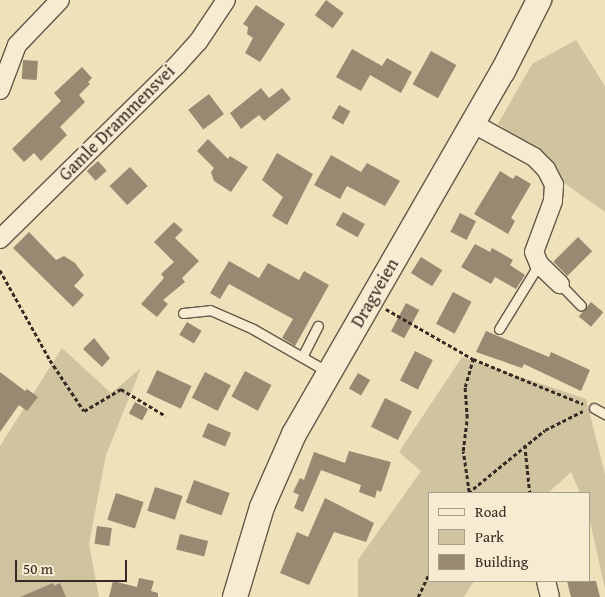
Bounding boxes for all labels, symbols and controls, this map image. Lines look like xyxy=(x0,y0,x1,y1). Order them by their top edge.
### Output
street label: Gamle Drammensvei xyxy=(55,61,179,185)
street label: Dragveien xyxy=(347,255,403,331)
legend xyxy=(428,492,590,582)
text: Road xyxy=(475,501,506,522)
text: Park xyxy=(475,526,504,547)
scale bar xyxy=(18,550,130,582)
text: Building xyxy=(475,551,528,572)
text: 50 m xyxy=(23,558,53,579)

